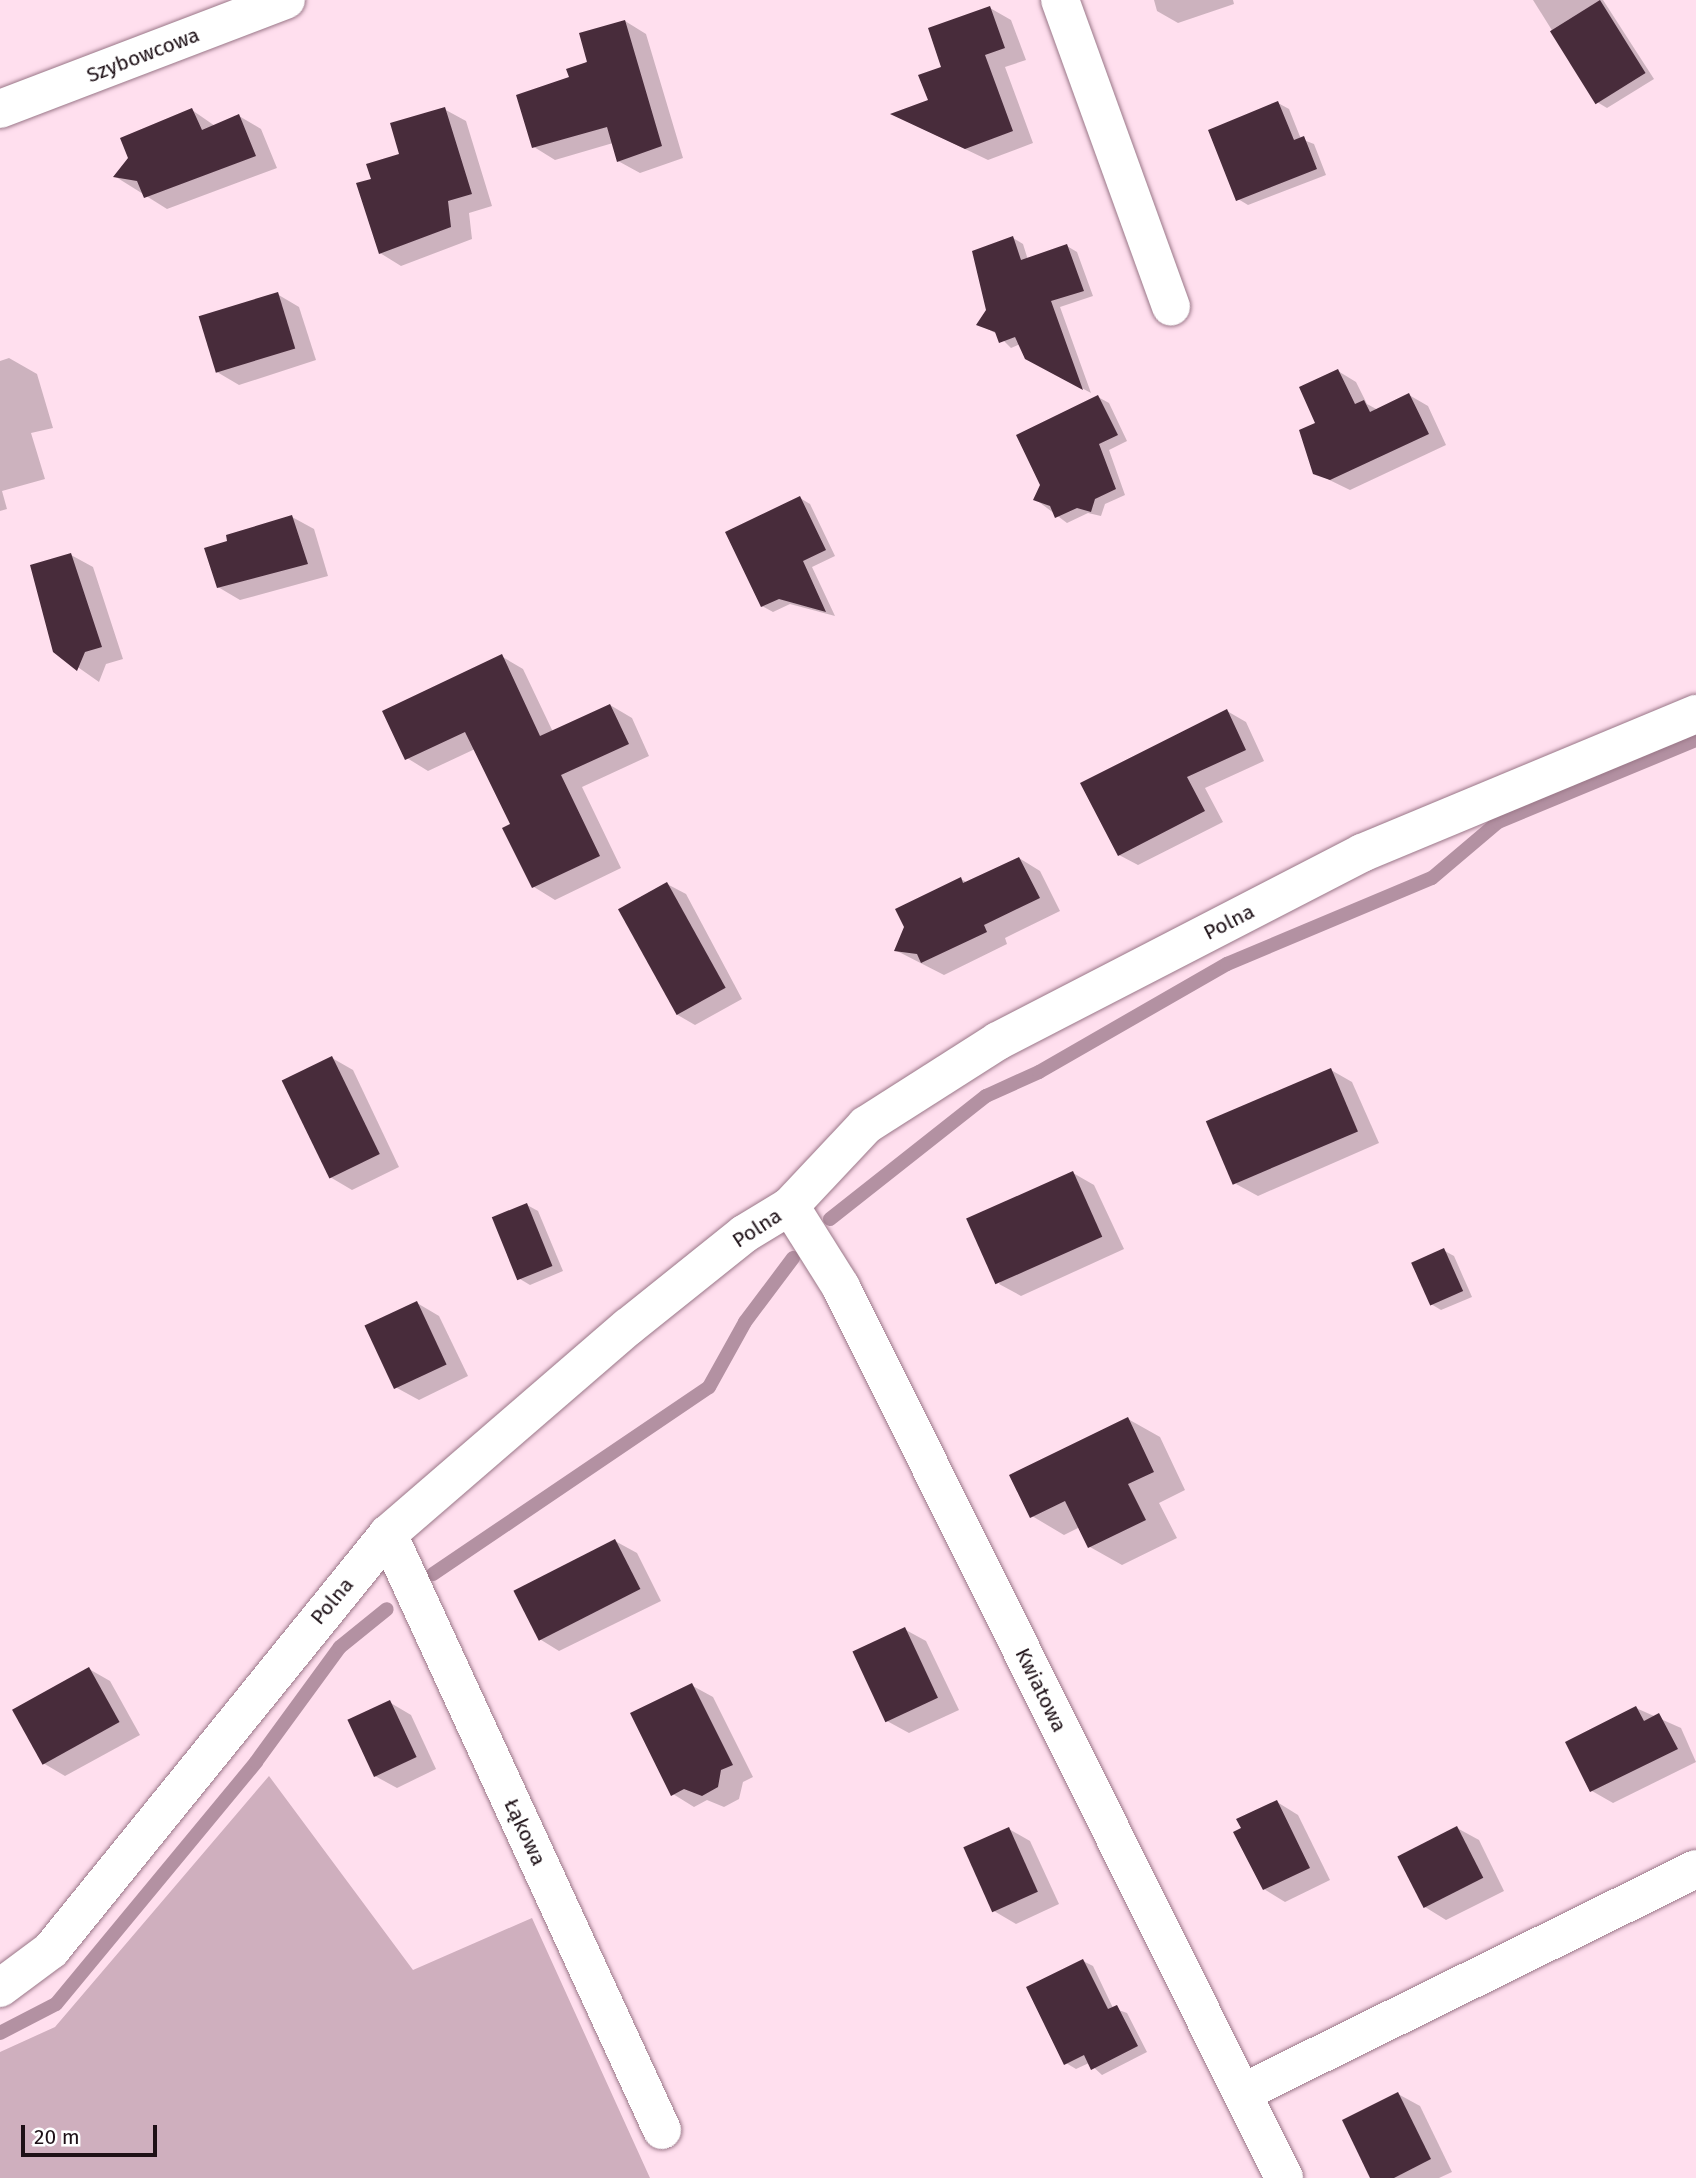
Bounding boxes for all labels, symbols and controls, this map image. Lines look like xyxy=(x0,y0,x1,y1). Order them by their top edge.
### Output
street label: Szybowcowa xyxy=(83,22,203,88)
street label: Polna xyxy=(1199,899,1259,945)
street label: Polna xyxy=(728,1203,786,1253)
street label: Polna xyxy=(305,1572,359,1630)
street label: Kwiatowa xyxy=(1010,1644,1072,1736)
street label: Łąkowa xyxy=(499,1794,551,1870)
scale bar xyxy=(24,2112,161,2156)
text: 20 m xyxy=(34,2124,80,2150)

